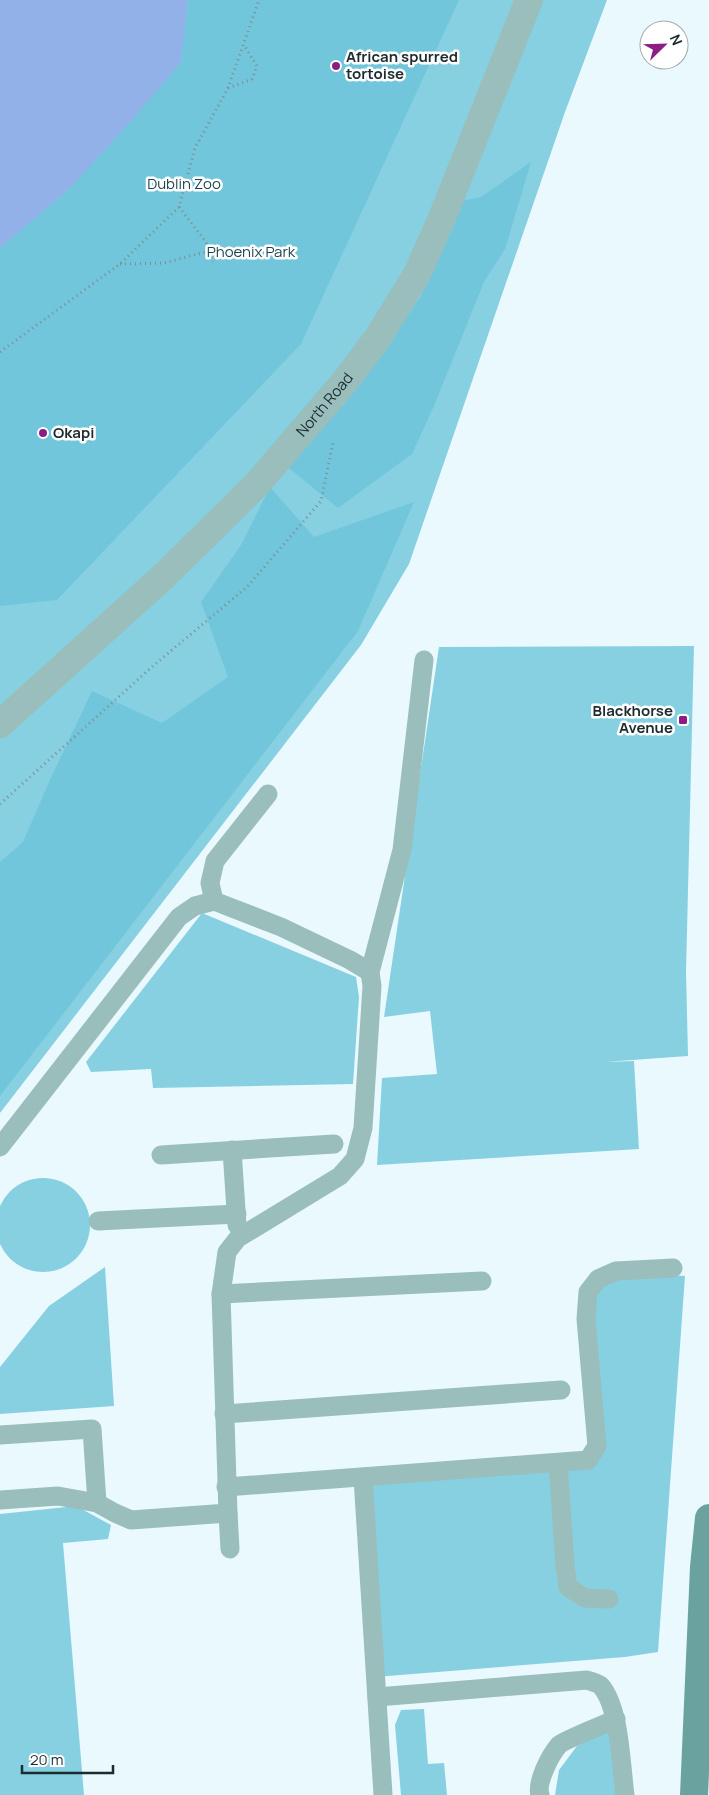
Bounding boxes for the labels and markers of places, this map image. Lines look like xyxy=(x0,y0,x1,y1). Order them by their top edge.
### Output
place label: African spurred tortoise xyxy=(346,46,458,84)
marker: African spurred tortoise xyxy=(330,60,342,72)
place label: Okapi xyxy=(53,422,94,443)
marker: Okapi xyxy=(37,427,49,439)
place label: Blackhorse Avenue xyxy=(592,700,673,738)
marker: Blackhorse Avenue xyxy=(677,714,689,726)

